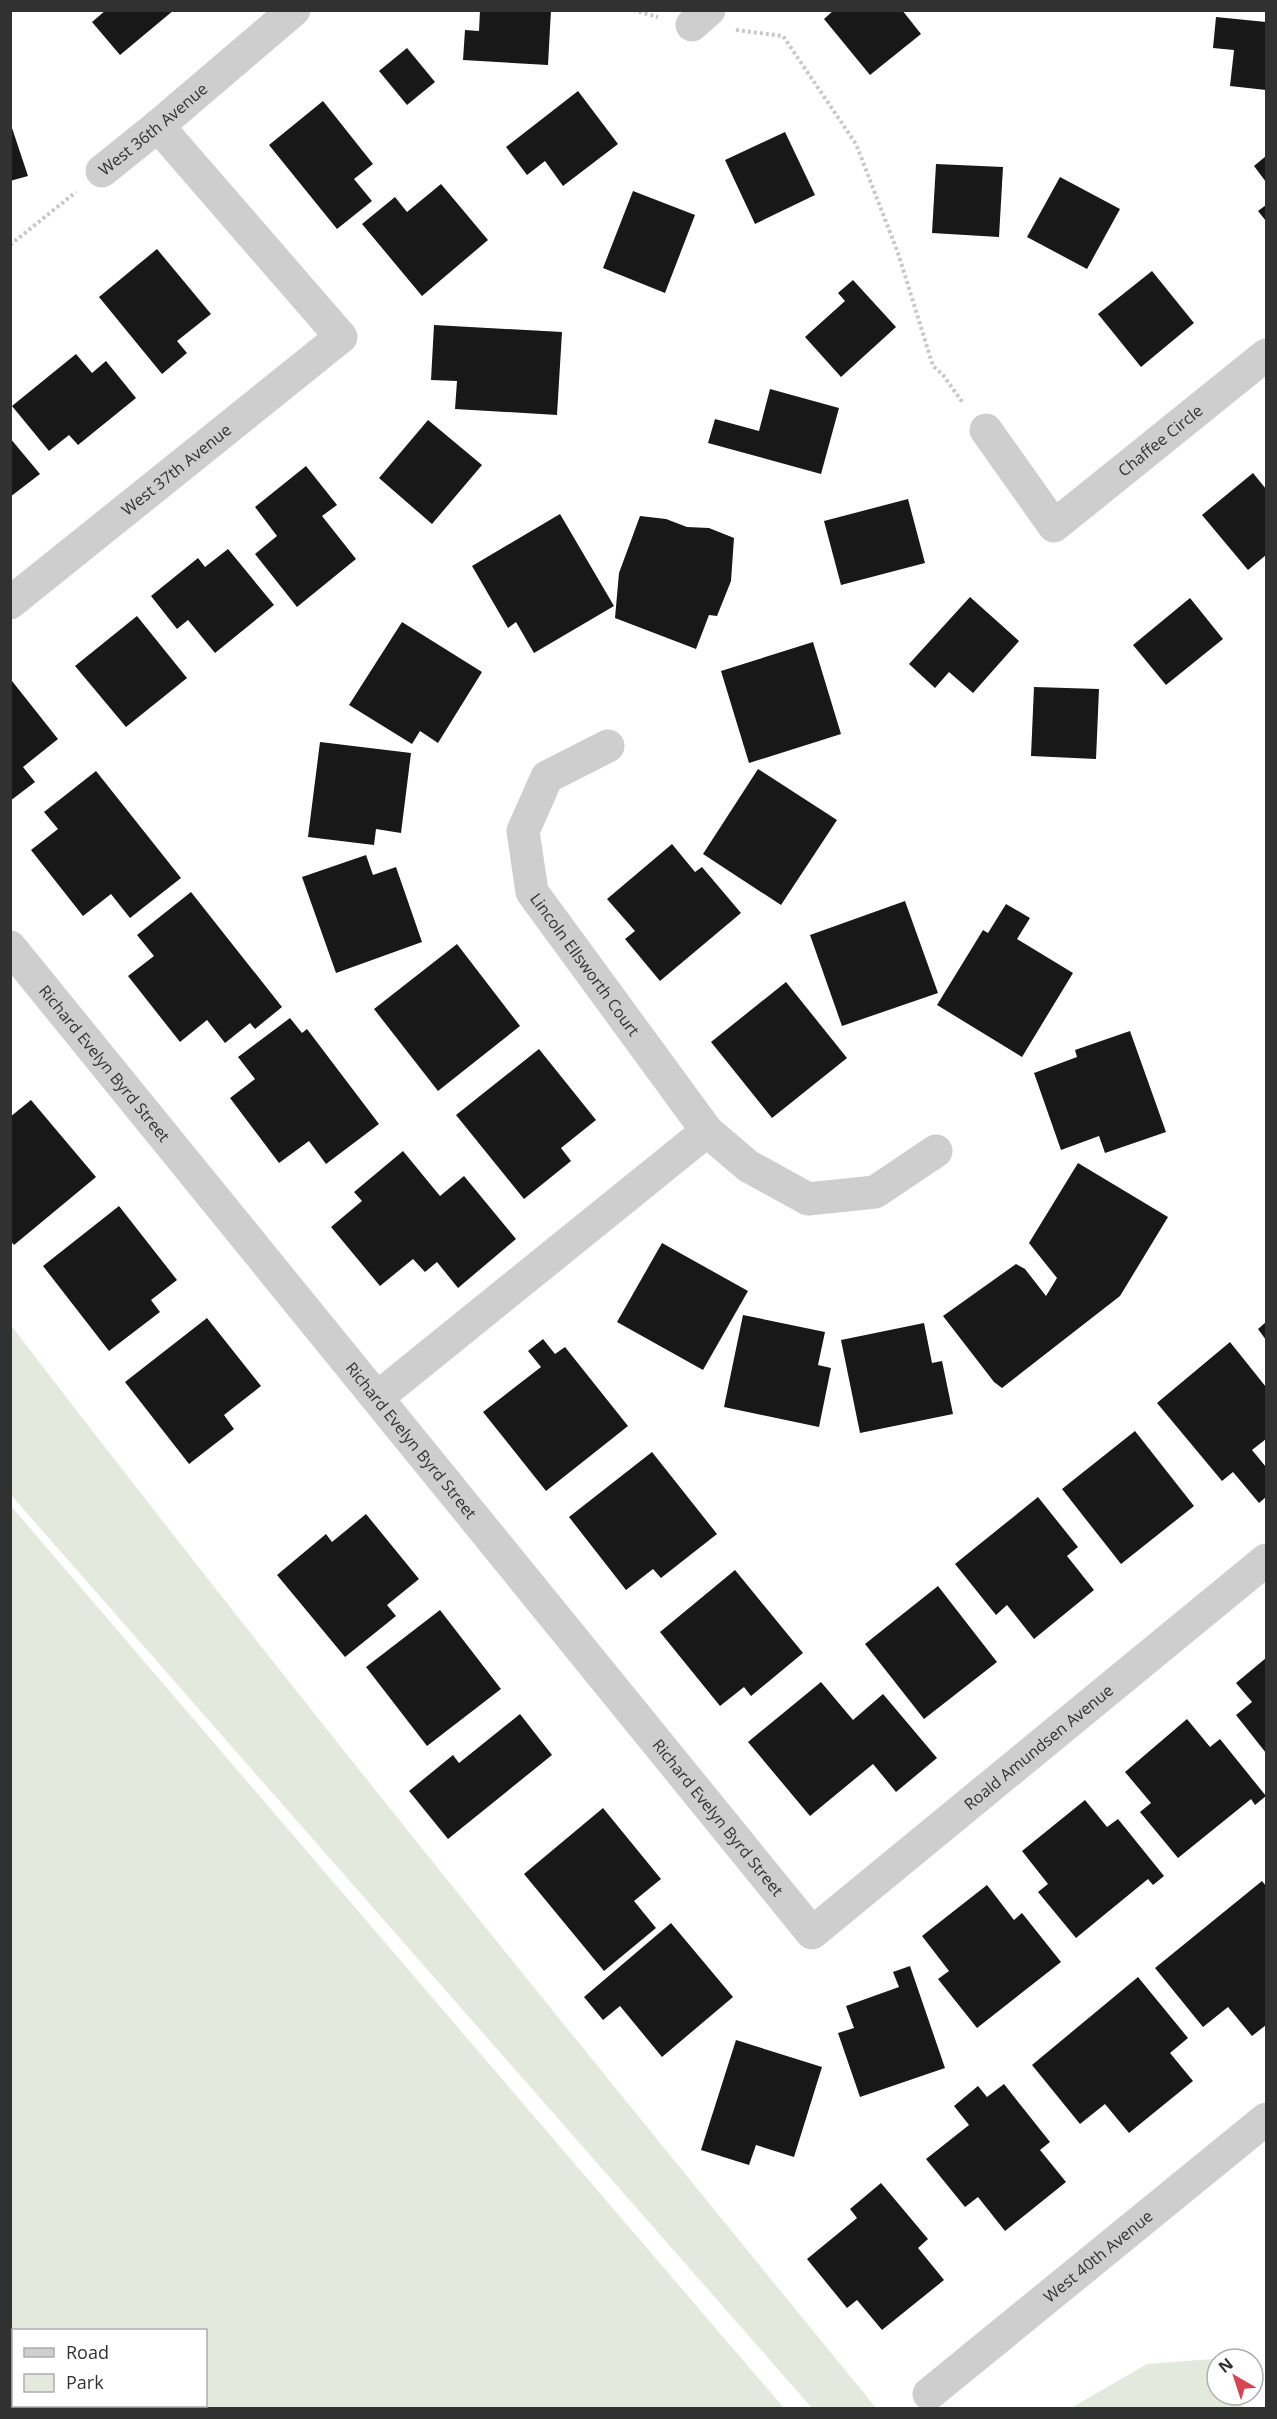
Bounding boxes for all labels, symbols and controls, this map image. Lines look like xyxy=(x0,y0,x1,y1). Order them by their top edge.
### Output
street label: West 36th Avenue xyxy=(94,78,212,180)
street label: Chaffee Circle xyxy=(1113,399,1207,481)
street label: West 37th Avenue xyxy=(117,419,236,520)
street label: Lincoln Ellsworth Court xyxy=(525,889,645,1041)
street label: Richard Evelyn Byrd Street xyxy=(34,980,175,1147)
street label: Richard Evelyn Byrd Street xyxy=(341,1357,482,1524)
street label: Roald Amundsen Avenue xyxy=(959,1679,1118,1815)
street label: Richard Evelyn Byrd Street xyxy=(648,1734,789,1901)
street label: West 40th Avenue xyxy=(1039,2205,1157,2307)
legend xyxy=(12,2329,207,2407)
text: Road xyxy=(66,2340,109,2364)
north arrow xyxy=(1205,2347,1265,2407)
text: N xyxy=(1214,2353,1238,2378)
text: Park xyxy=(66,2370,104,2394)

